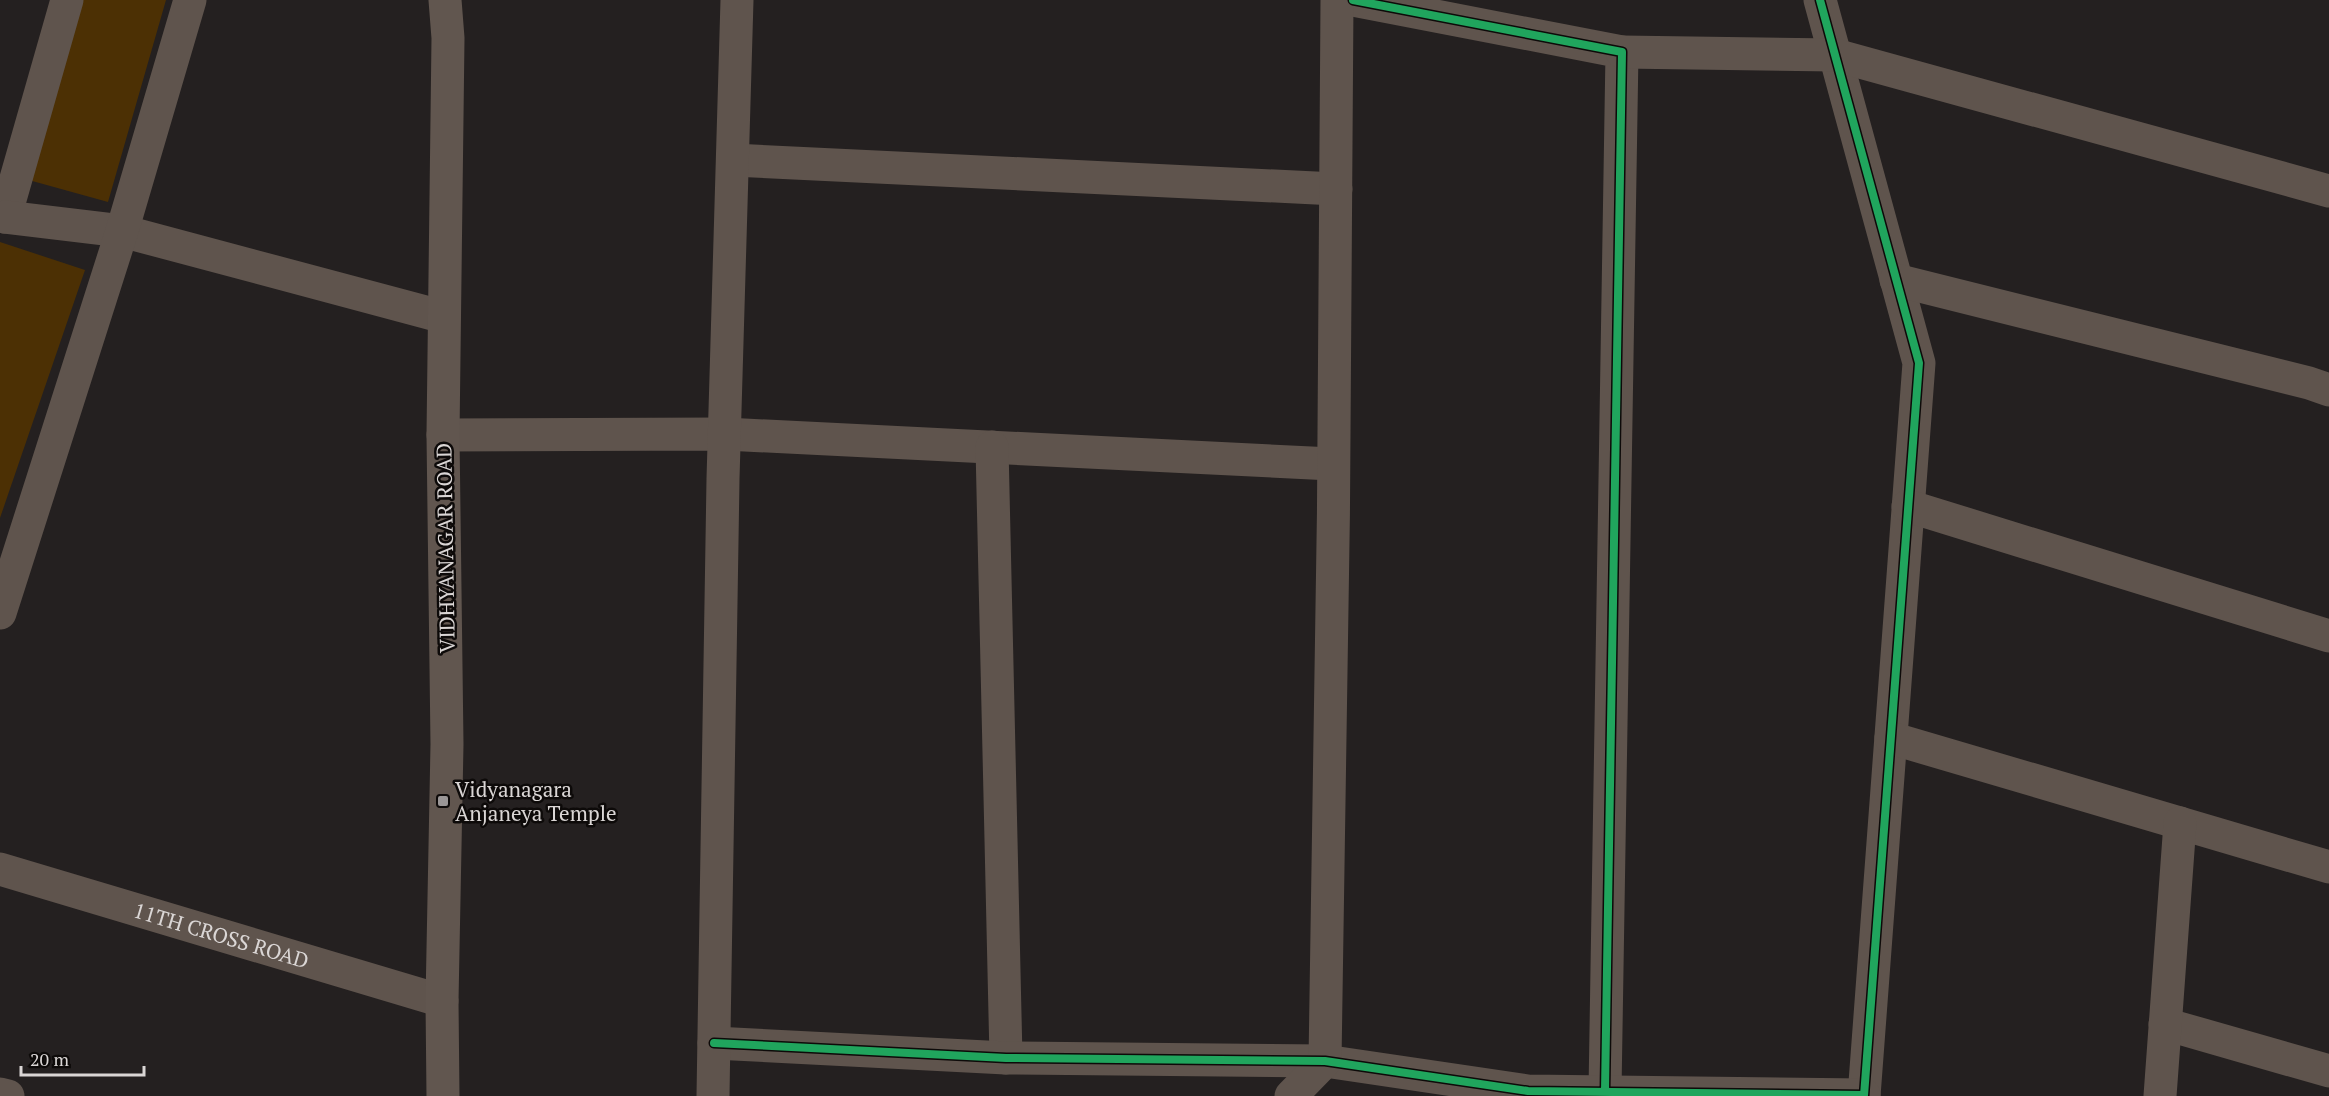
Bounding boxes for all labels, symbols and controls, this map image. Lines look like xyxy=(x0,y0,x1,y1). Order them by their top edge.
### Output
street label: VIDHYANAGAR ROAD xyxy=(429,443,461,653)
place label: Vidyanagara Anjaneya Temple xyxy=(455,775,617,827)
marker: Vidyanagara Anjaneya Temple xyxy=(436,794,450,808)
street label: 11TH CROSS ROAD xyxy=(130,896,312,975)
scale bar xyxy=(21,1039,144,1077)
text: 20 m xyxy=(30,1047,70,1071)

